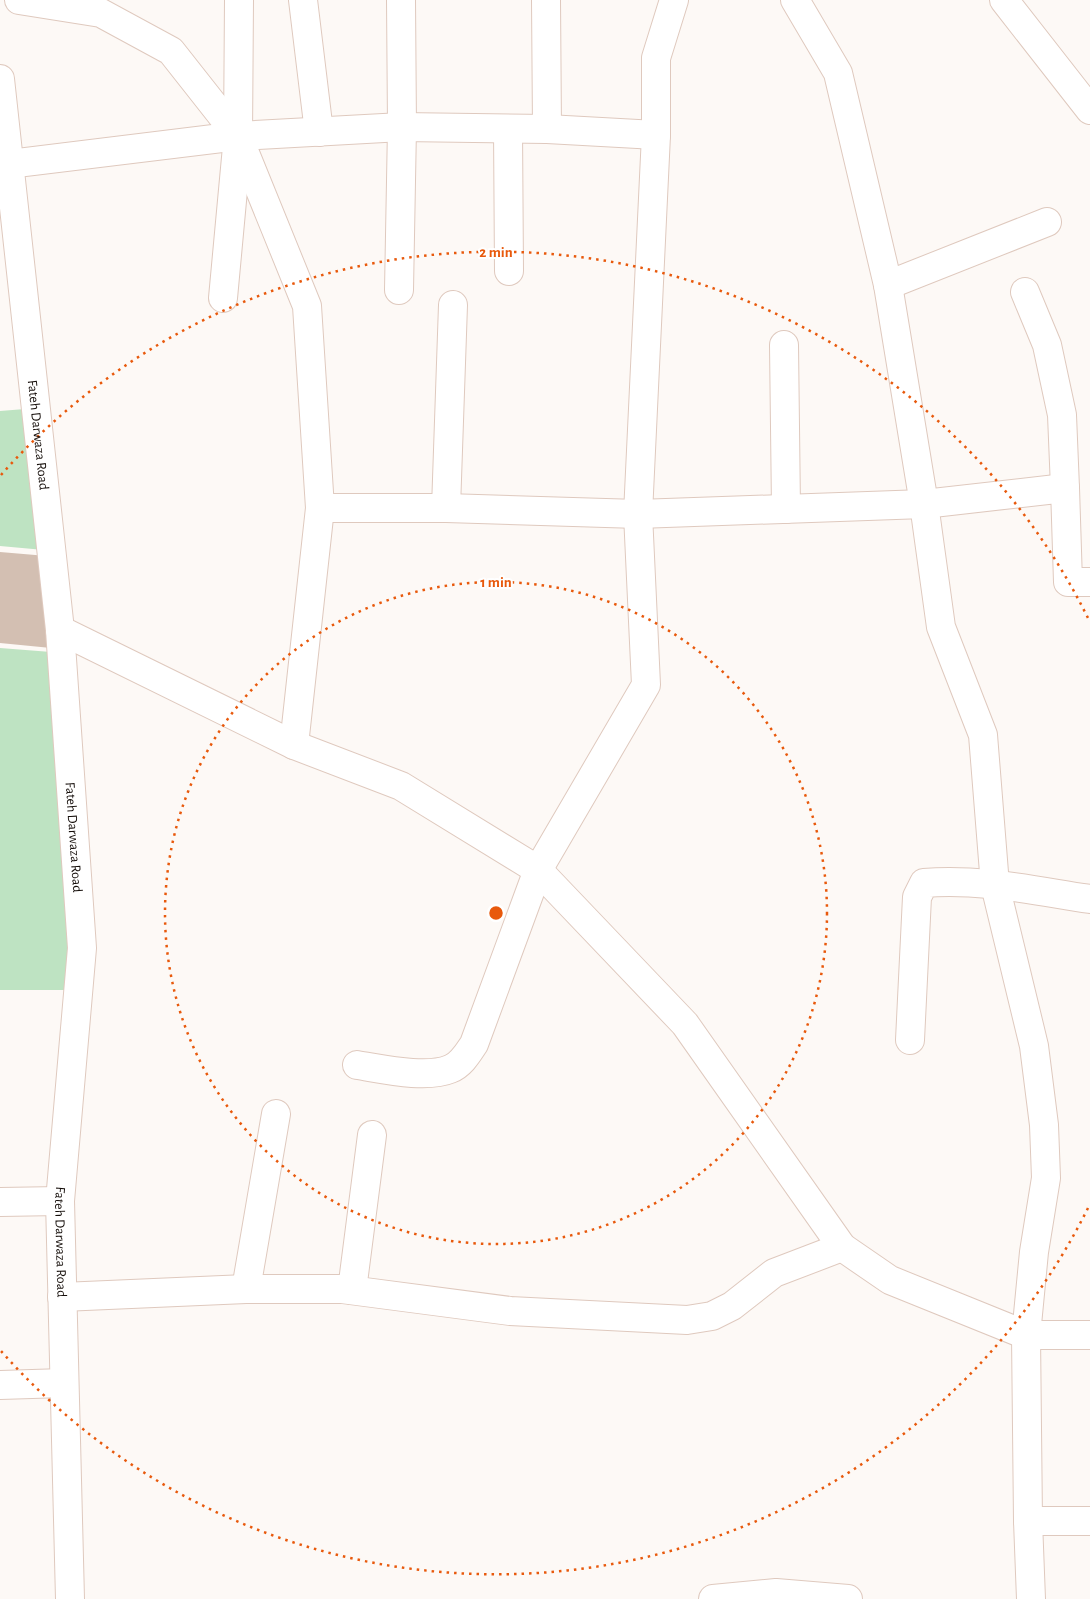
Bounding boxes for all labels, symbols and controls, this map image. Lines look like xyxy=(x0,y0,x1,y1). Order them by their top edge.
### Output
text: 2 min xyxy=(479,245,513,260)
street label: Fateh Darwaza Road xyxy=(25,379,51,491)
text: 1 min xyxy=(480,575,512,590)
street label: Fateh Darwaza Road xyxy=(63,782,84,893)
centre of rings xyxy=(487,904,505,922)
street label: Fateh Darwaza Road xyxy=(52,1186,68,1298)

